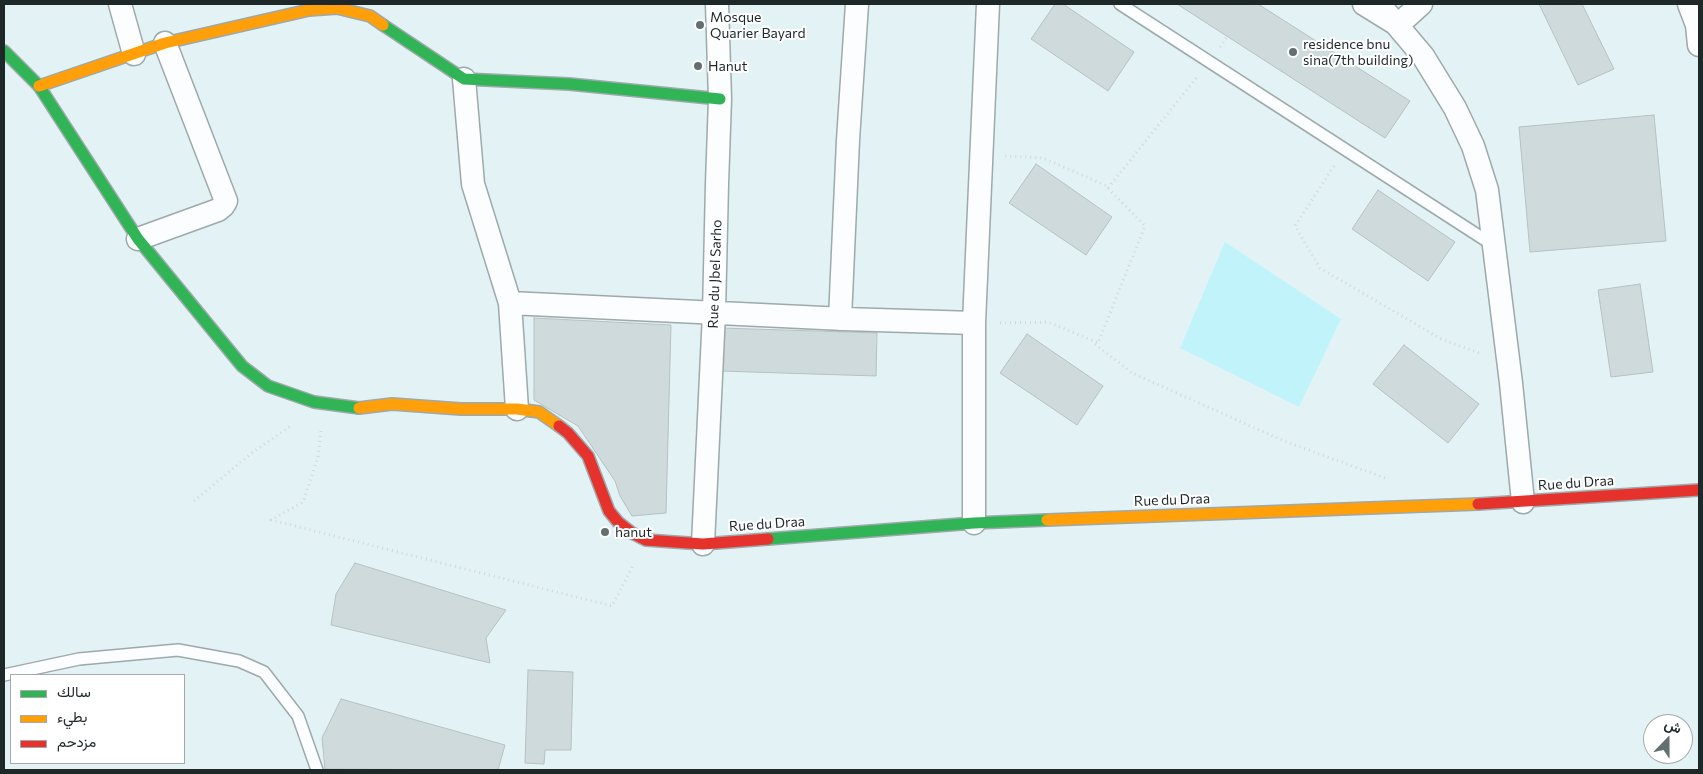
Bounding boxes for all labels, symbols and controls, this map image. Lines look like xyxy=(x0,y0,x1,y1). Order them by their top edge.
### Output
place label: Mosque Quarier Bayard xyxy=(710,9,805,41)
marker: Mosque Quarier Bayard xyxy=(694,19,706,31)
place label: residence bnu sina(7th building) xyxy=(1303,36,1413,68)
marker: residence bnu sina(7th building) xyxy=(1287,46,1299,58)
place label: Hanut xyxy=(708,58,747,74)
marker: Hanut xyxy=(692,60,704,72)
street label: Rue du Jbel Sarho xyxy=(705,219,725,329)
street label: Rue du Draa xyxy=(1537,472,1615,494)
street label: Rue du Draa xyxy=(1134,490,1210,510)
street label: Rue du Draa xyxy=(728,513,806,535)
place label: hanut xyxy=(615,524,652,540)
marker: hanut xyxy=(599,526,611,538)
legend xyxy=(10,674,185,764)
text: سالك xyxy=(57,682,91,700)
text: بطيء xyxy=(57,707,87,725)
north arrow xyxy=(1643,714,1693,764)
text: ش xyxy=(1662,715,1684,737)
text: مزدحم xyxy=(57,732,96,750)

